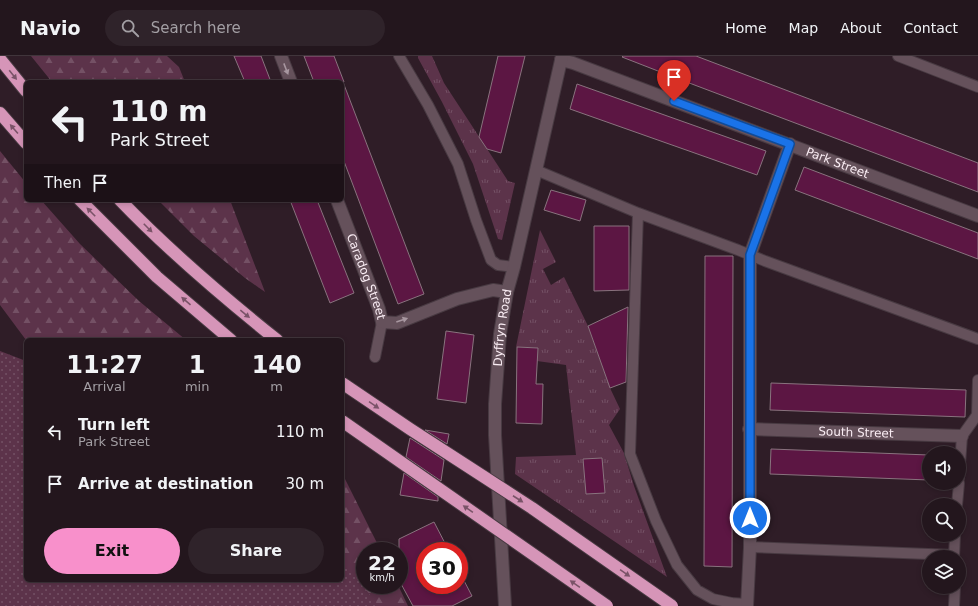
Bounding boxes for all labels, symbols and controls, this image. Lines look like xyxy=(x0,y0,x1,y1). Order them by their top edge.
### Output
search box xyxy=(105,10,385,46)
text: Navio xyxy=(20,17,81,39)
icon: search xyxy=(119,17,141,39)
text: Search here xyxy=(151,19,241,37)
text: Home xyxy=(725,20,767,36)
text: Map xyxy=(789,20,818,36)
text: About xyxy=(840,20,882,36)
text: Contact xyxy=(904,20,958,36)
pin xyxy=(657,60,691,101)
one-way arrow xyxy=(283,63,289,75)
icon: arrive xyxy=(663,66,685,88)
one-way arrow xyxy=(9,70,17,80)
text: 110 m xyxy=(110,95,207,128)
icon: left xyxy=(44,96,96,148)
one-way arrow xyxy=(9,124,18,134)
text: Park Street xyxy=(110,129,209,150)
street label: Park Street xyxy=(804,145,871,181)
icon: arrive xyxy=(89,172,111,194)
text: Then xyxy=(44,174,81,192)
one-way arrow xyxy=(86,207,96,217)
one-way arrow xyxy=(143,223,153,232)
street label: Caradog Street xyxy=(344,232,388,321)
street label: Dyffryn Road xyxy=(491,288,514,367)
one-way arrow xyxy=(180,297,191,306)
one-way arrow xyxy=(239,310,250,319)
one-way arrow xyxy=(396,317,408,323)
text: 11:27 xyxy=(66,351,143,379)
text: 1 xyxy=(189,351,205,379)
text: 140 xyxy=(252,351,302,379)
text: Arrival xyxy=(83,379,126,394)
text: min xyxy=(185,379,209,394)
text: m xyxy=(270,379,283,394)
one-way arrow xyxy=(369,401,380,409)
text: Turn left xyxy=(78,416,150,434)
icon: left xyxy=(44,421,66,443)
text: 110 m xyxy=(276,423,324,441)
street label: South Street xyxy=(818,424,894,441)
text: Park Street xyxy=(78,434,150,449)
map controls xyxy=(922,446,966,594)
button: sound xyxy=(922,446,966,490)
icon: arrive xyxy=(44,473,66,495)
text: Arrive at destination xyxy=(78,475,253,493)
text: 30 m xyxy=(286,475,324,493)
one-way arrow xyxy=(513,495,523,503)
position arrow xyxy=(729,497,771,539)
button: search xyxy=(922,498,966,542)
one-way arrow xyxy=(463,505,473,513)
button: Exit xyxy=(44,528,180,574)
button: Share xyxy=(188,528,324,574)
speed limit sign: 30 xyxy=(416,542,468,594)
button: layers xyxy=(922,550,966,594)
text: 22 xyxy=(368,551,396,575)
one-way arrow xyxy=(620,569,630,577)
text: km/h xyxy=(369,572,395,583)
one-way arrow xyxy=(570,580,580,588)

